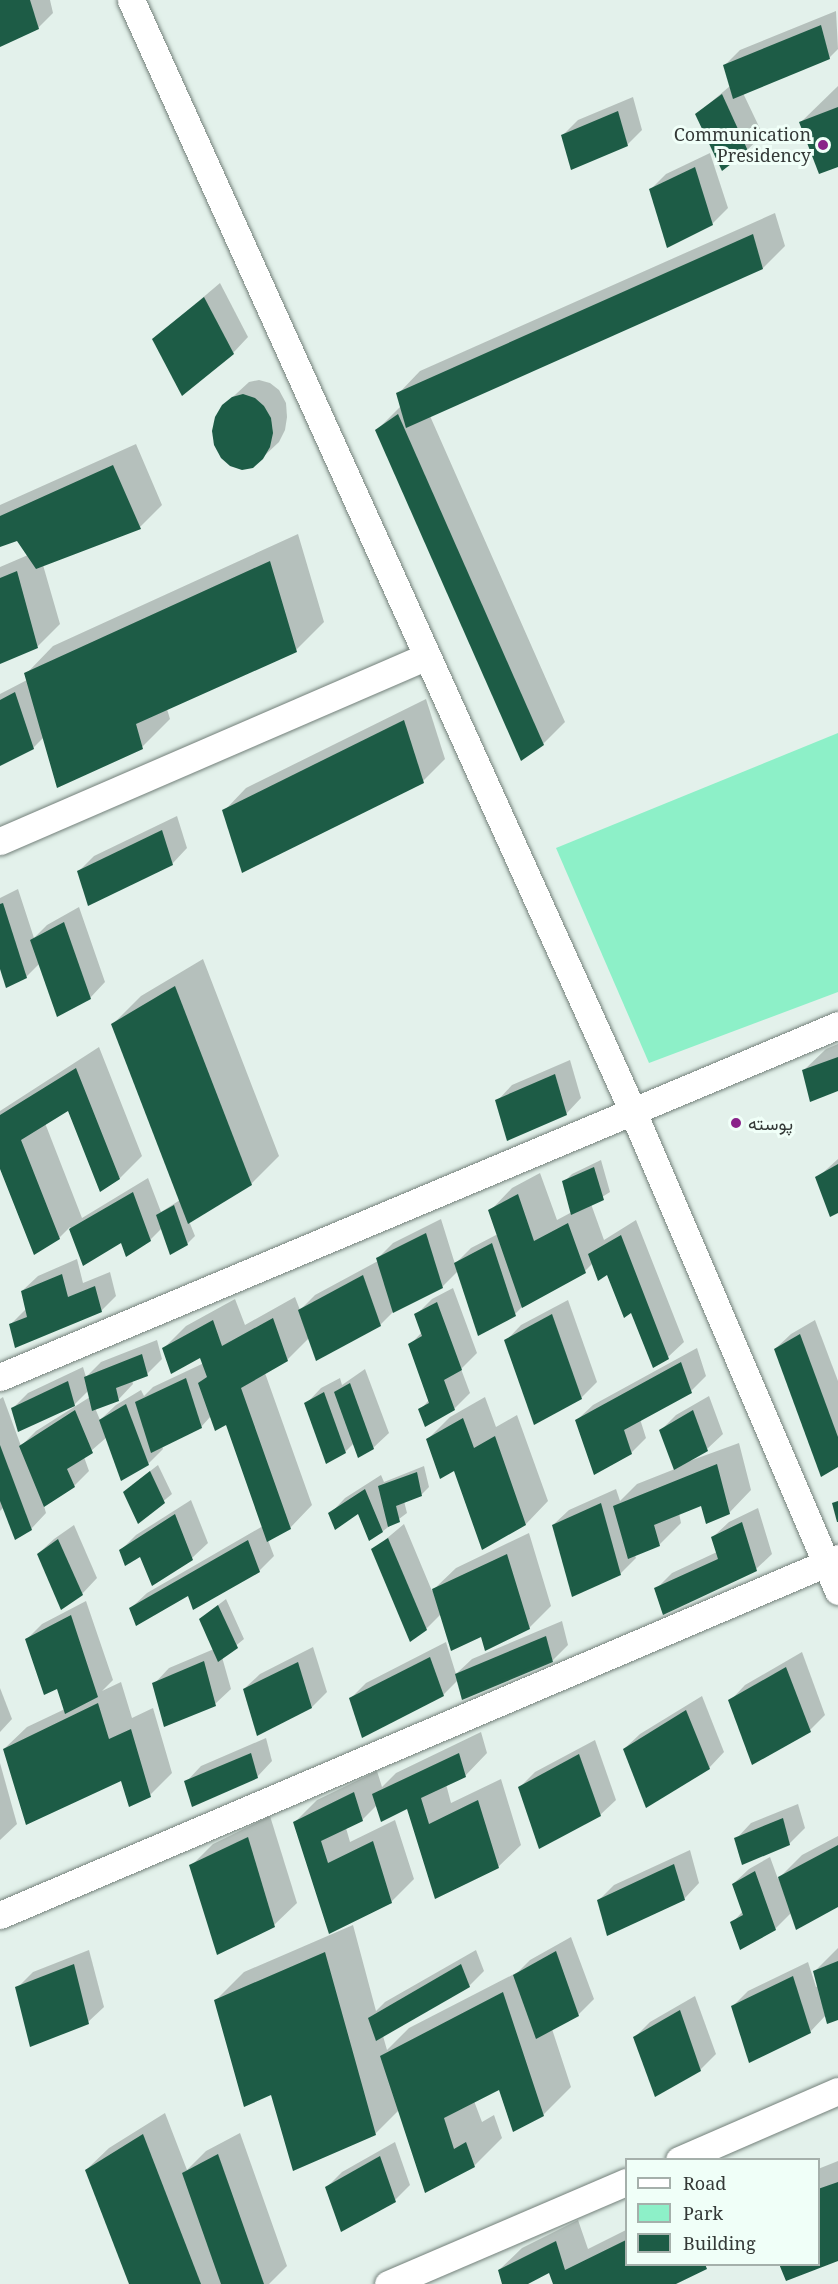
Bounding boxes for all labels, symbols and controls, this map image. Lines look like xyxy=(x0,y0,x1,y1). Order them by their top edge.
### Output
place label: Communication Presidency xyxy=(674,124,811,166)
marker: Communication Presidency xyxy=(816,138,830,152)
place label: پوسته xyxy=(748,1112,793,1134)
marker: پوسته xyxy=(729,1116,743,1130)
legend xyxy=(625,2158,820,2266)
text: Road xyxy=(683,2171,726,2195)
text: Park xyxy=(683,2201,723,2225)
text: Building xyxy=(683,2231,756,2255)

